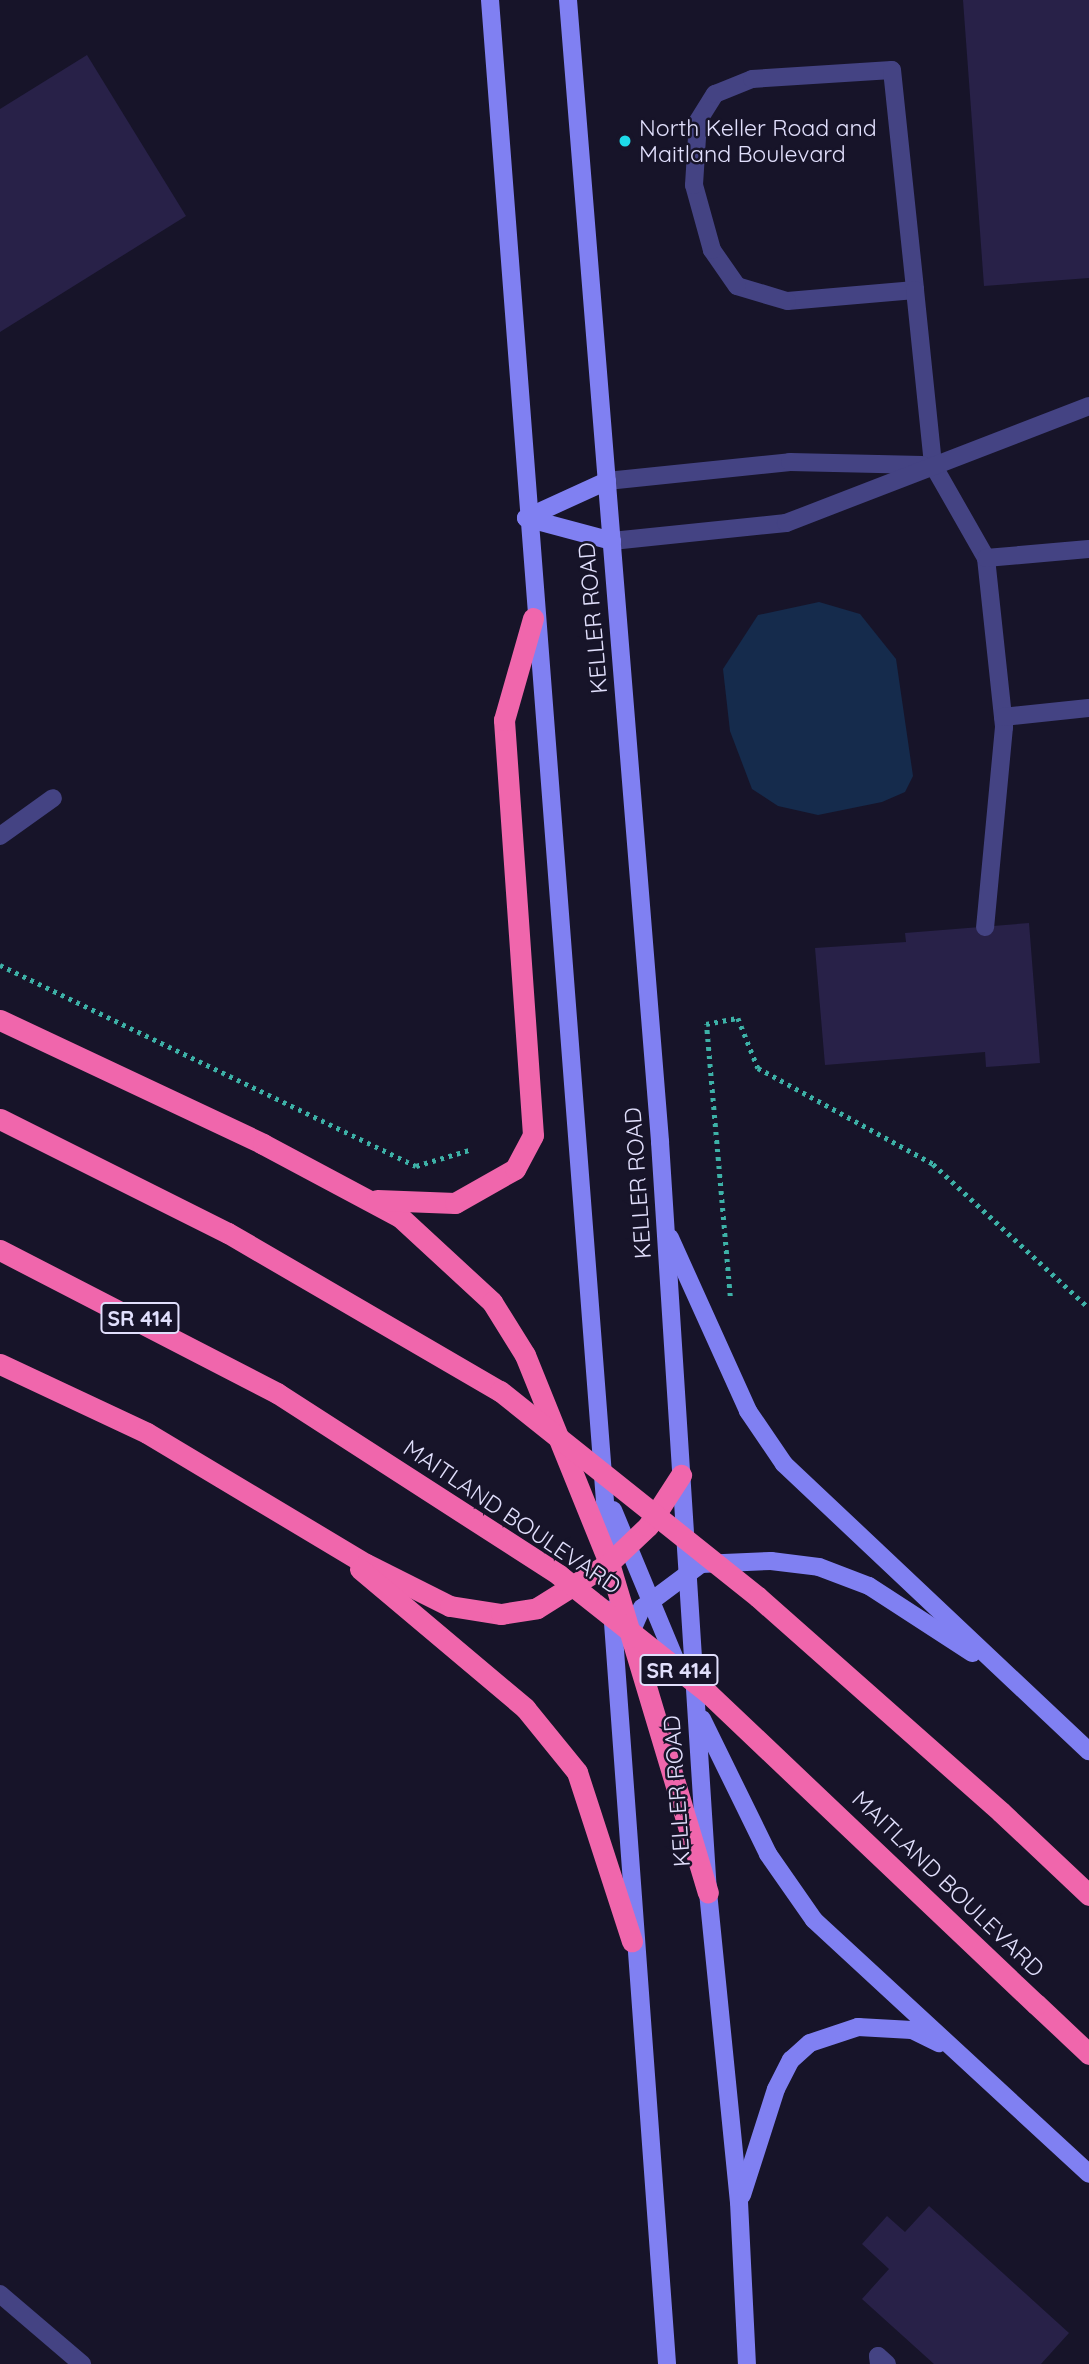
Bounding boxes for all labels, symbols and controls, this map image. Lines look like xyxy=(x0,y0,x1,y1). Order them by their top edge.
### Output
place label: North Keller Road and Maitland Boulevard xyxy=(639,114,877,168)
marker: North Keller Road and Maitland Boulevard xyxy=(617,133,633,149)
street label: KELLER ROAD xyxy=(573,541,613,695)
street label: KELLER ROAD xyxy=(619,1106,657,1260)
road number: SR 414 xyxy=(100,1300,180,1336)
street label: MAITLAND BOULEVARD xyxy=(398,1434,626,1600)
road number: SR 414 xyxy=(639,1652,719,1688)
street label: KELLER ROAD xyxy=(658,1714,696,1868)
street label: MAITLAND BOULEVARD xyxy=(846,1785,1050,1983)

